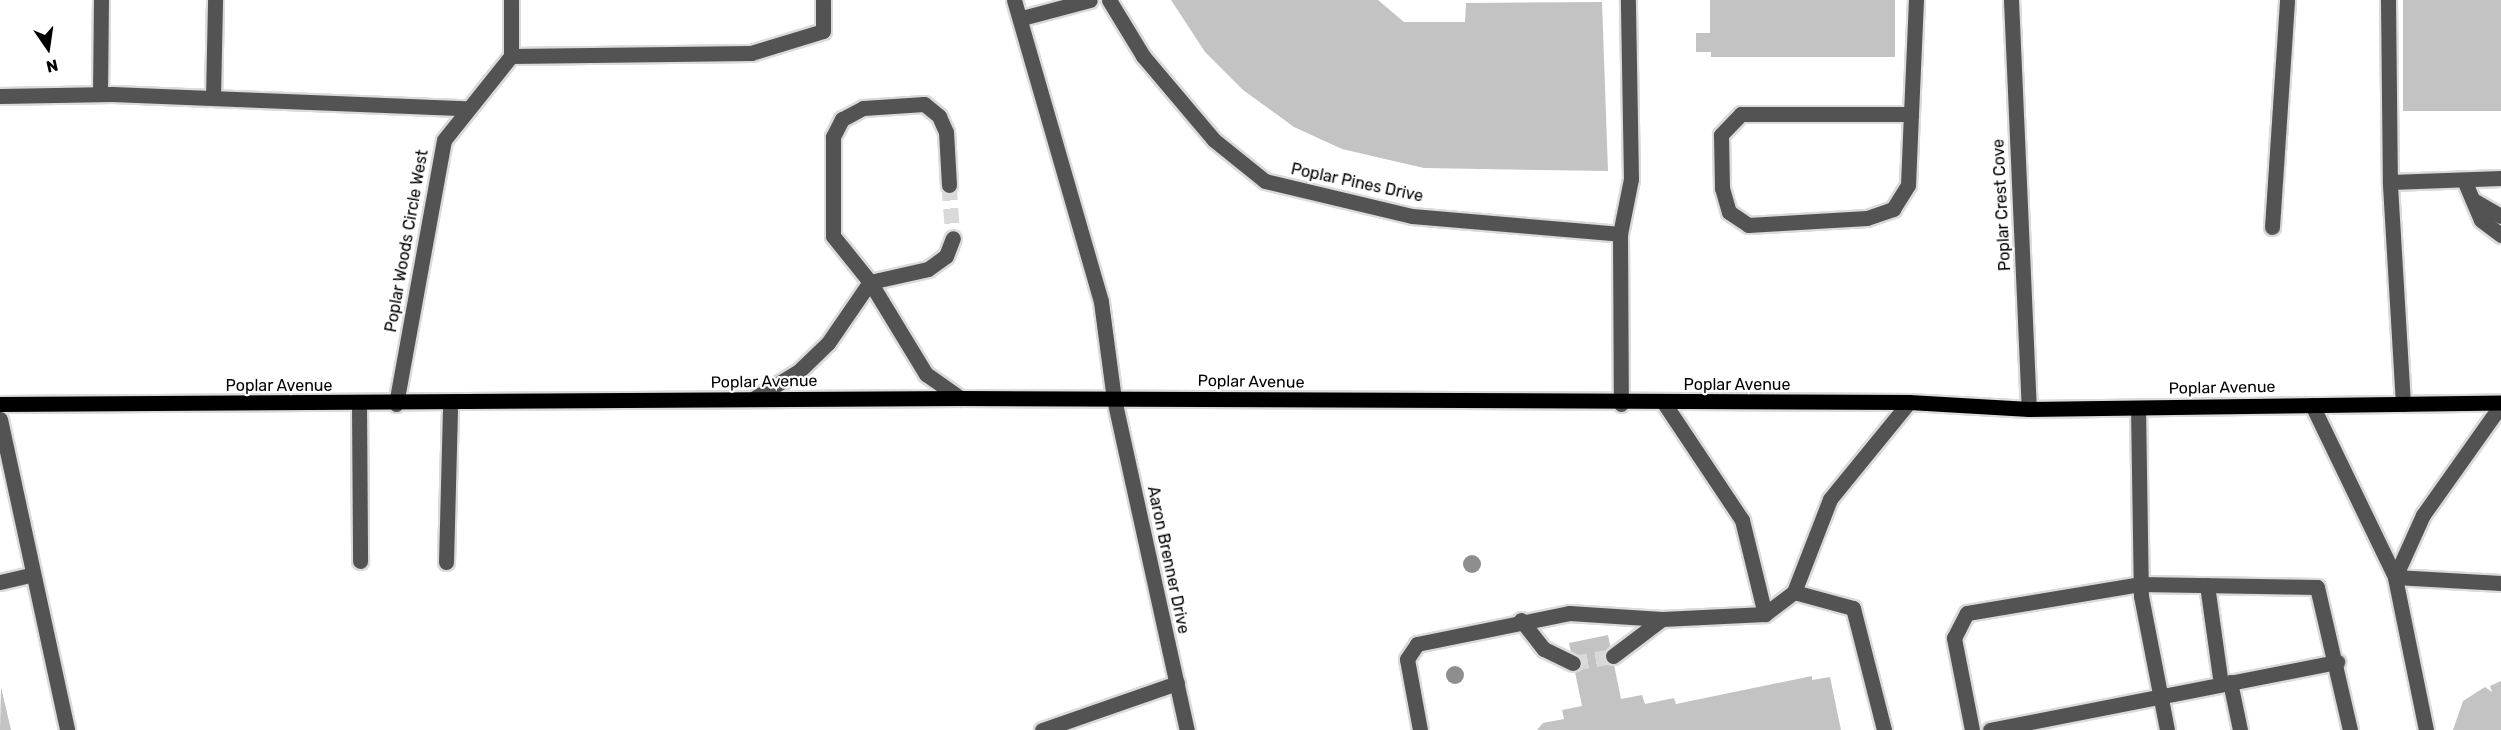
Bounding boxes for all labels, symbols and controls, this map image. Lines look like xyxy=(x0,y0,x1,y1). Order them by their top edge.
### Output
north arrow xyxy=(18,18,78,78)
text: N xyxy=(44,55,60,77)
street label: Poplar Crest Cove xyxy=(1989,138,2015,272)
street label: Poplar Woods Circle West xyxy=(381,148,433,334)
street label: Poplar Pines Drive xyxy=(1289,160,1425,206)
street label: Poplar Avenue xyxy=(710,371,818,393)
street label: Poplar Avenue xyxy=(1197,371,1305,393)
street label: Poplar Avenue xyxy=(1683,375,1791,395)
street label: Poplar Avenue xyxy=(225,376,333,396)
street label: Poplar Avenue xyxy=(2168,377,2276,399)
street label: Aaron Brenner Drive xyxy=(1143,484,1193,636)

